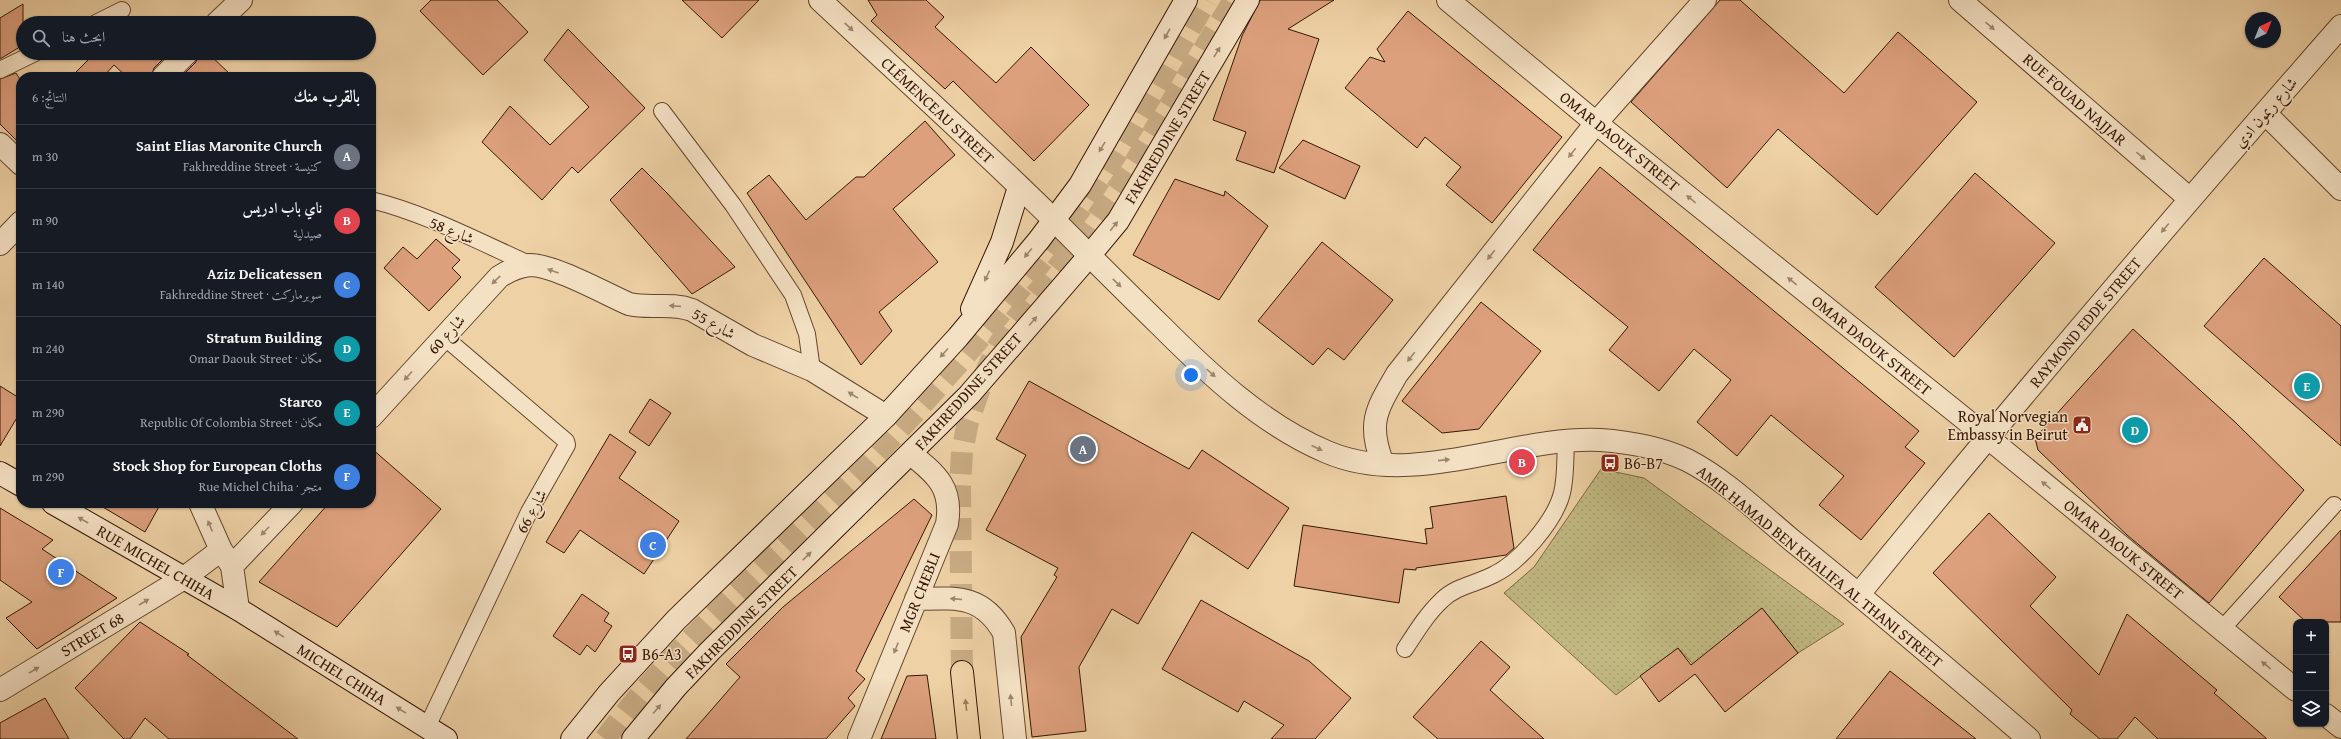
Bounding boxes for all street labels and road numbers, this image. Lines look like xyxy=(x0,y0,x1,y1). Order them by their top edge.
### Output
street label: RUE FOUAD NAJJAR xyxy=(2018,47,2133,151)
street label: CLÉMENCEAU STREET xyxy=(876,51,1000,169)
street label: FAKHREDDINE STREET xyxy=(1118,66,1216,208)
street label: شارع ريمون ادي xyxy=(2227,71,2304,154)
street label: OMAR DAOUK STREET xyxy=(1555,85,1685,197)
street label: شارع 58 xyxy=(425,210,478,252)
street label: RAYMOND EDDE STREET xyxy=(2023,251,2147,393)
street label: OMAR DAOUK STREET xyxy=(1807,289,1937,401)
street label: شارع 55 xyxy=(687,301,740,347)
street label: شارع 60 xyxy=(421,309,472,361)
street label: FAKHREDDINE STREET xyxy=(908,327,1028,455)
street label: AMIR HAMAD BEN KHALIFA AL THANI STREET xyxy=(1692,459,1948,673)
street label: شارع 66 xyxy=(509,485,554,538)
street label: OMAR DAOUK STREET xyxy=(2059,493,2189,605)
street label: RUE MICHEL CHIHA xyxy=(93,518,220,606)
street label: MGR CHEBLI xyxy=(892,548,946,636)
street label: FAKHREDDINE STREET xyxy=(679,560,803,684)
street label: STREET 68 xyxy=(56,606,128,662)
street label: MICHEL CHIHA xyxy=(293,637,392,711)

